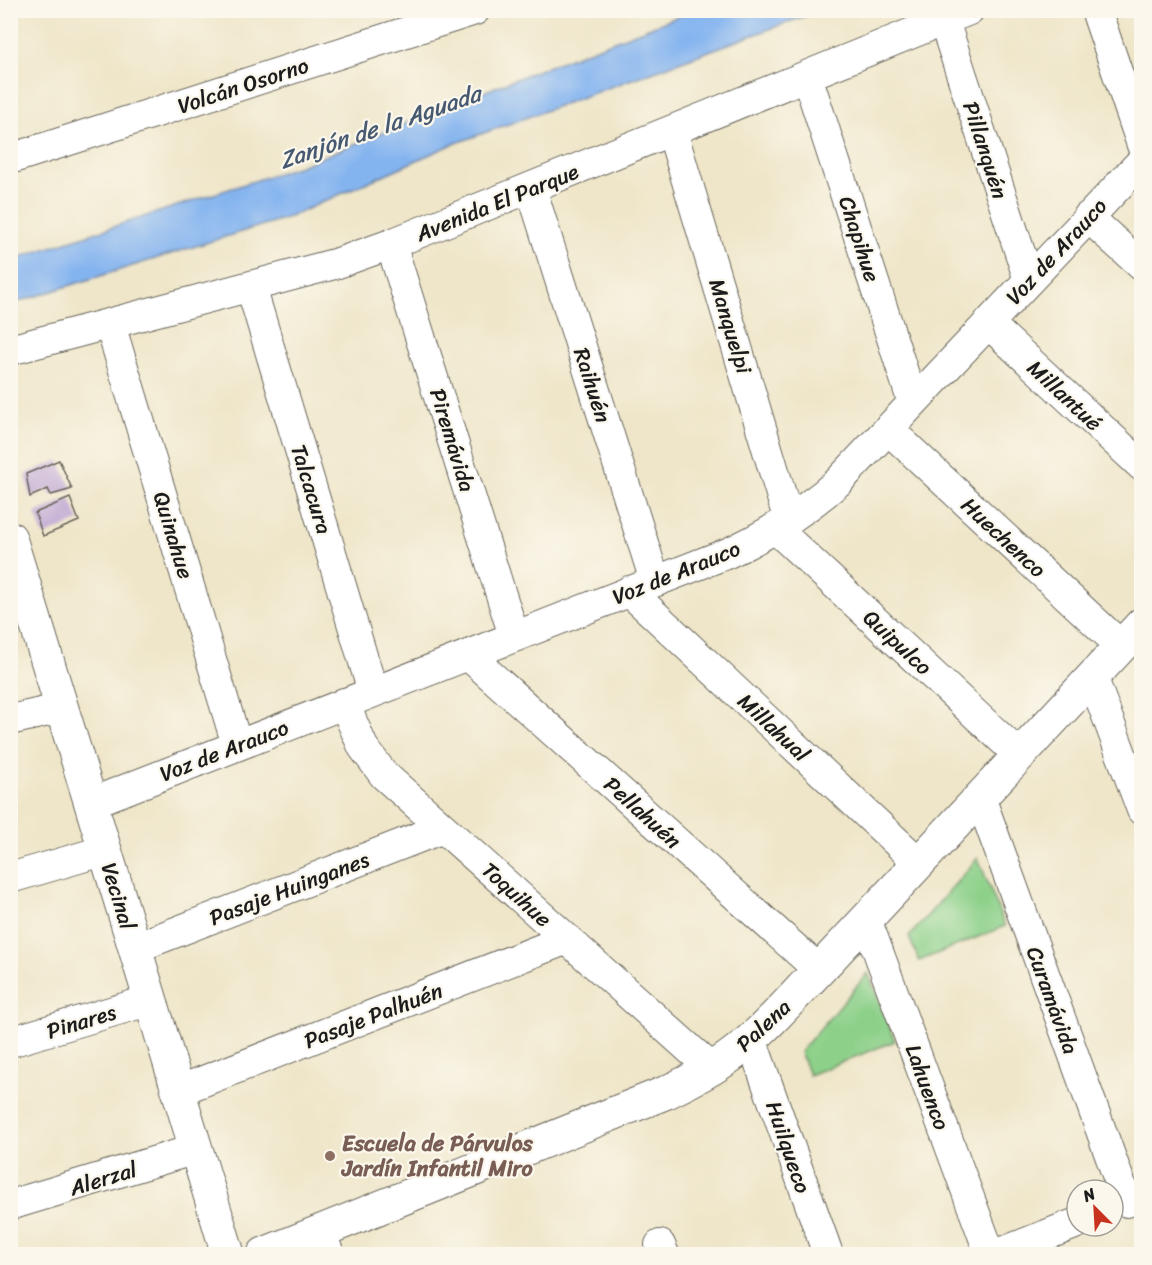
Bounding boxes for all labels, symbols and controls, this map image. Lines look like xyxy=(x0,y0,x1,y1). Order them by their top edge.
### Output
street label: Volcán Osorno xyxy=(172,46,314,125)
water label: Zanjón de la Aguada xyxy=(273,72,489,181)
street label: Pillanquén xyxy=(951,96,1020,204)
street label: Avenida El Parque xyxy=(409,152,585,253)
street label: Voz de Arauco xyxy=(996,188,1117,314)
street label: Chapihue xyxy=(827,191,892,287)
street label: Manquelpi xyxy=(698,274,764,380)
street label: Raihuén xyxy=(562,343,623,428)
street label: Millantué xyxy=(1018,350,1112,441)
street label: Piremávida xyxy=(418,383,487,497)
street label: Talcacura xyxy=(279,439,344,539)
street label: Quinahue xyxy=(142,487,205,584)
street label: Huechenco xyxy=(952,487,1056,588)
street label: Voz de Arauco xyxy=(606,529,746,616)
street label: Quipulco xyxy=(854,599,942,685)
street label: Millahual xyxy=(728,683,820,772)
street label: Voz de Arauco xyxy=(154,708,294,793)
street label: Pellahuén xyxy=(594,766,691,859)
street label: Pasaje Huinganes xyxy=(203,840,375,937)
street label: Toquihue xyxy=(472,852,561,937)
street label: Vecinal xyxy=(90,858,147,935)
street label: Curamávida xyxy=(1015,941,1090,1060)
street label: Pasaje Palhuén xyxy=(298,971,449,1060)
street label: Palena xyxy=(726,989,800,1062)
street label: Pinares xyxy=(42,992,121,1051)
street label: Lahuenco xyxy=(894,1039,961,1136)
street label: Huilqueco xyxy=(755,1096,823,1199)
place label: Escuela de Párvulos Jardín Infantil Miro xyxy=(340,1124,534,1188)
marker: Escuela de Párvulos Jardín Infantil Miro xyxy=(323,1149,337,1163)
street label: Alerzal xyxy=(64,1150,142,1207)
north arrow xyxy=(1065,1178,1125,1238)
text: N xyxy=(1077,1179,1101,1211)

